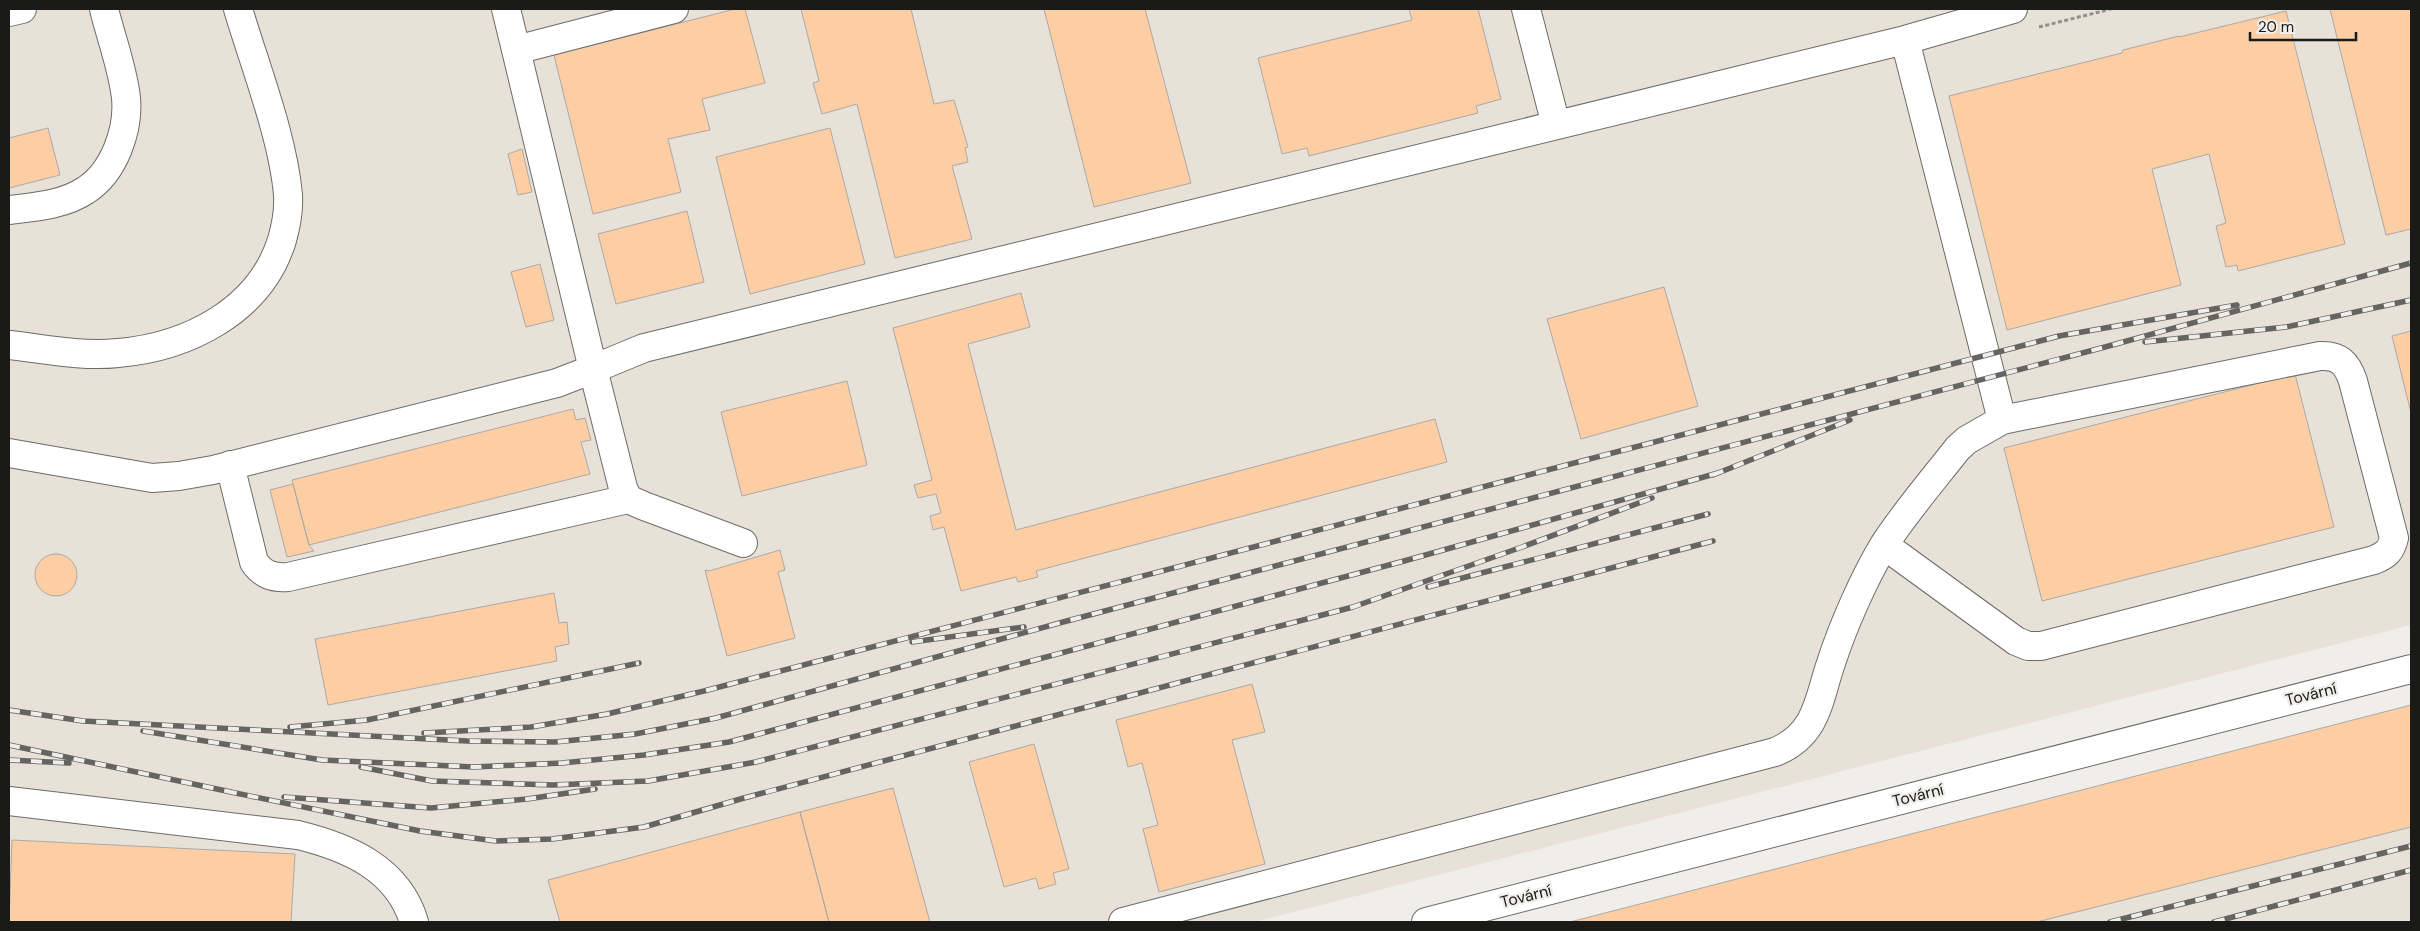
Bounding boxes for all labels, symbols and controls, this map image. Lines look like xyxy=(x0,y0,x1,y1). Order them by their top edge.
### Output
scale bar xyxy=(2250,10,2356,42)
text: 20 m xyxy=(2258,17,2294,37)
street label: Tovární xyxy=(2283,677,2339,710)
street label: Tovární xyxy=(1890,778,1946,811)
street label: Tovární xyxy=(1498,879,1554,912)

